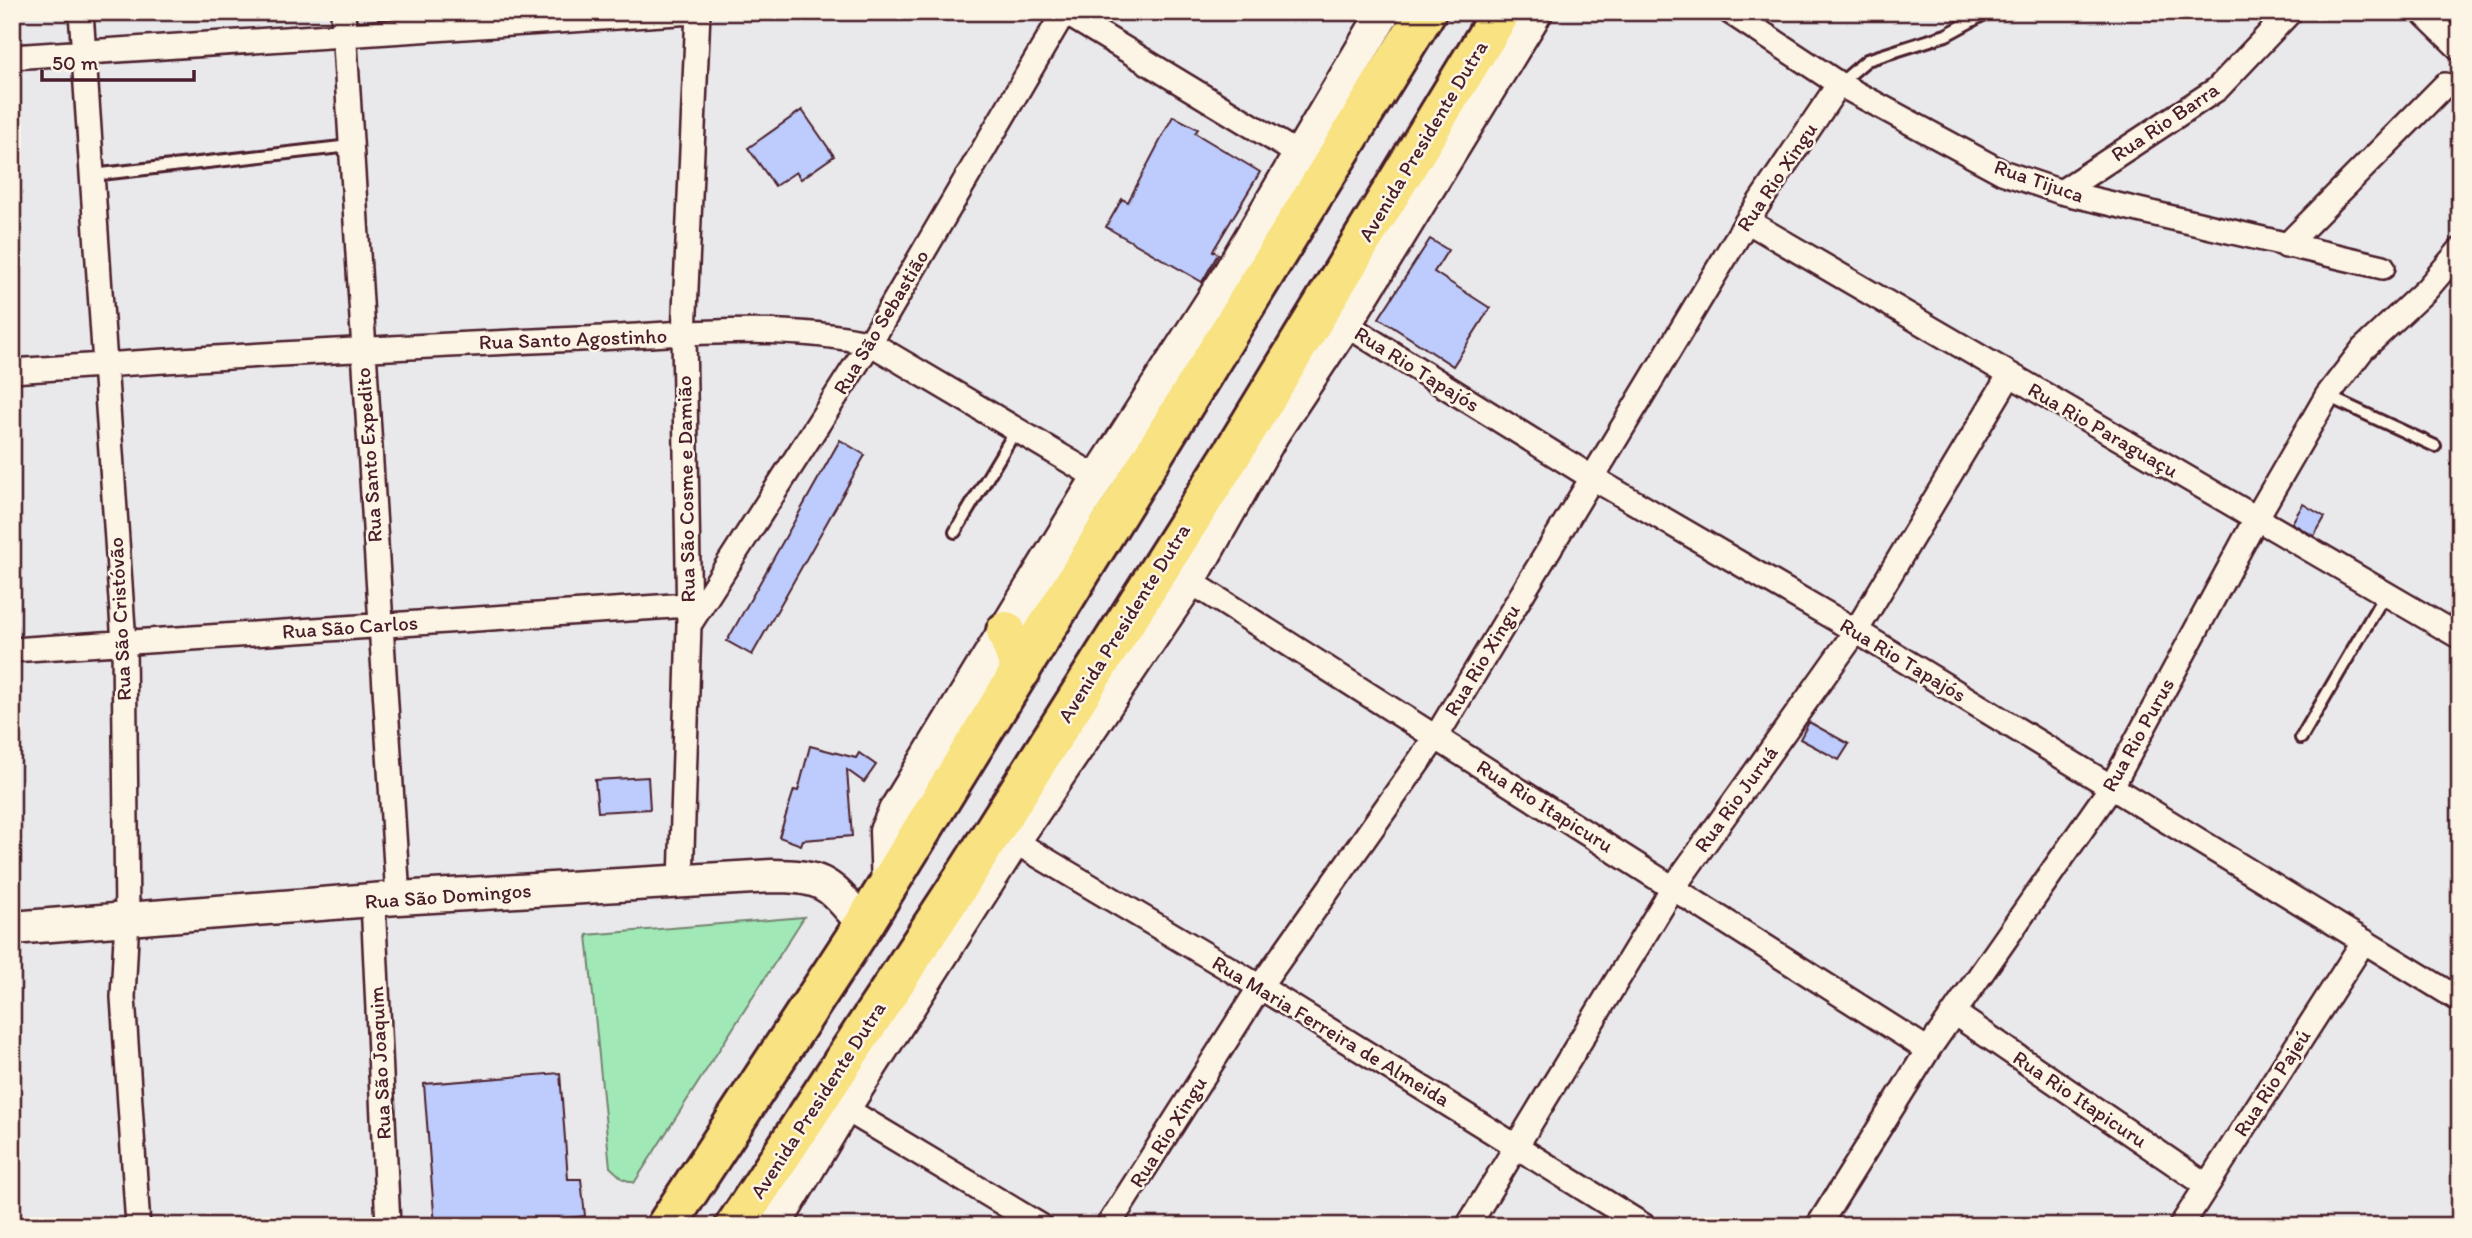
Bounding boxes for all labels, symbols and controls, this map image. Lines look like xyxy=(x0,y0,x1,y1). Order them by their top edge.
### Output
street label: Avenida Presidente Dutra xyxy=(1353,36,1493,246)
scale bar xyxy=(42,38,194,82)
text: 50 m xyxy=(52,50,99,75)
street label: Rua Rio Barra xyxy=(2106,76,2223,167)
street label: Rua Rio Xingu xyxy=(1731,117,1822,236)
street label: Rua Tijuca xyxy=(1991,154,2087,208)
street label: Rua São Sebastião xyxy=(827,245,934,399)
street label: Rua Rio Tapajós xyxy=(1350,320,1484,417)
street label: Rua Santo Agostinho xyxy=(478,323,668,354)
street label: Rua Santo Expedito xyxy=(350,367,387,543)
street label: Rua São Cosme e Damião xyxy=(671,375,700,603)
street label: Rua Rio Paraguaçu xyxy=(2024,376,2183,483)
street label: Avenida Presidente Dutra xyxy=(1052,518,1195,727)
street label: Rua São Cristóvão xyxy=(103,537,136,702)
street label: Rua Rio Xingu xyxy=(1438,599,1525,720)
street label: Rua São Carlos xyxy=(281,609,419,644)
street label: Rua Rio Tapajós xyxy=(1836,612,1971,707)
street label: Rua Rio Purus xyxy=(2096,673,2179,796)
street label: Rua Rio Juruá xyxy=(1688,740,1783,857)
street label: Rua Rio Itapicuru xyxy=(1472,754,1618,858)
street label: Rua São Domingos xyxy=(364,877,532,914)
street label: Rua Maria Ferreira de Almeida xyxy=(1208,950,1455,1112)
street label: Rua São Joaquim xyxy=(363,986,396,1140)
street label: Avenida Presidente Dutra xyxy=(744,996,891,1203)
street label: Rua Rio Pajeú xyxy=(2228,1024,2316,1141)
street label: Rua Rio Itapicuru xyxy=(2009,1045,2152,1153)
street label: Rua Rio Xingu xyxy=(1124,1071,1212,1192)

